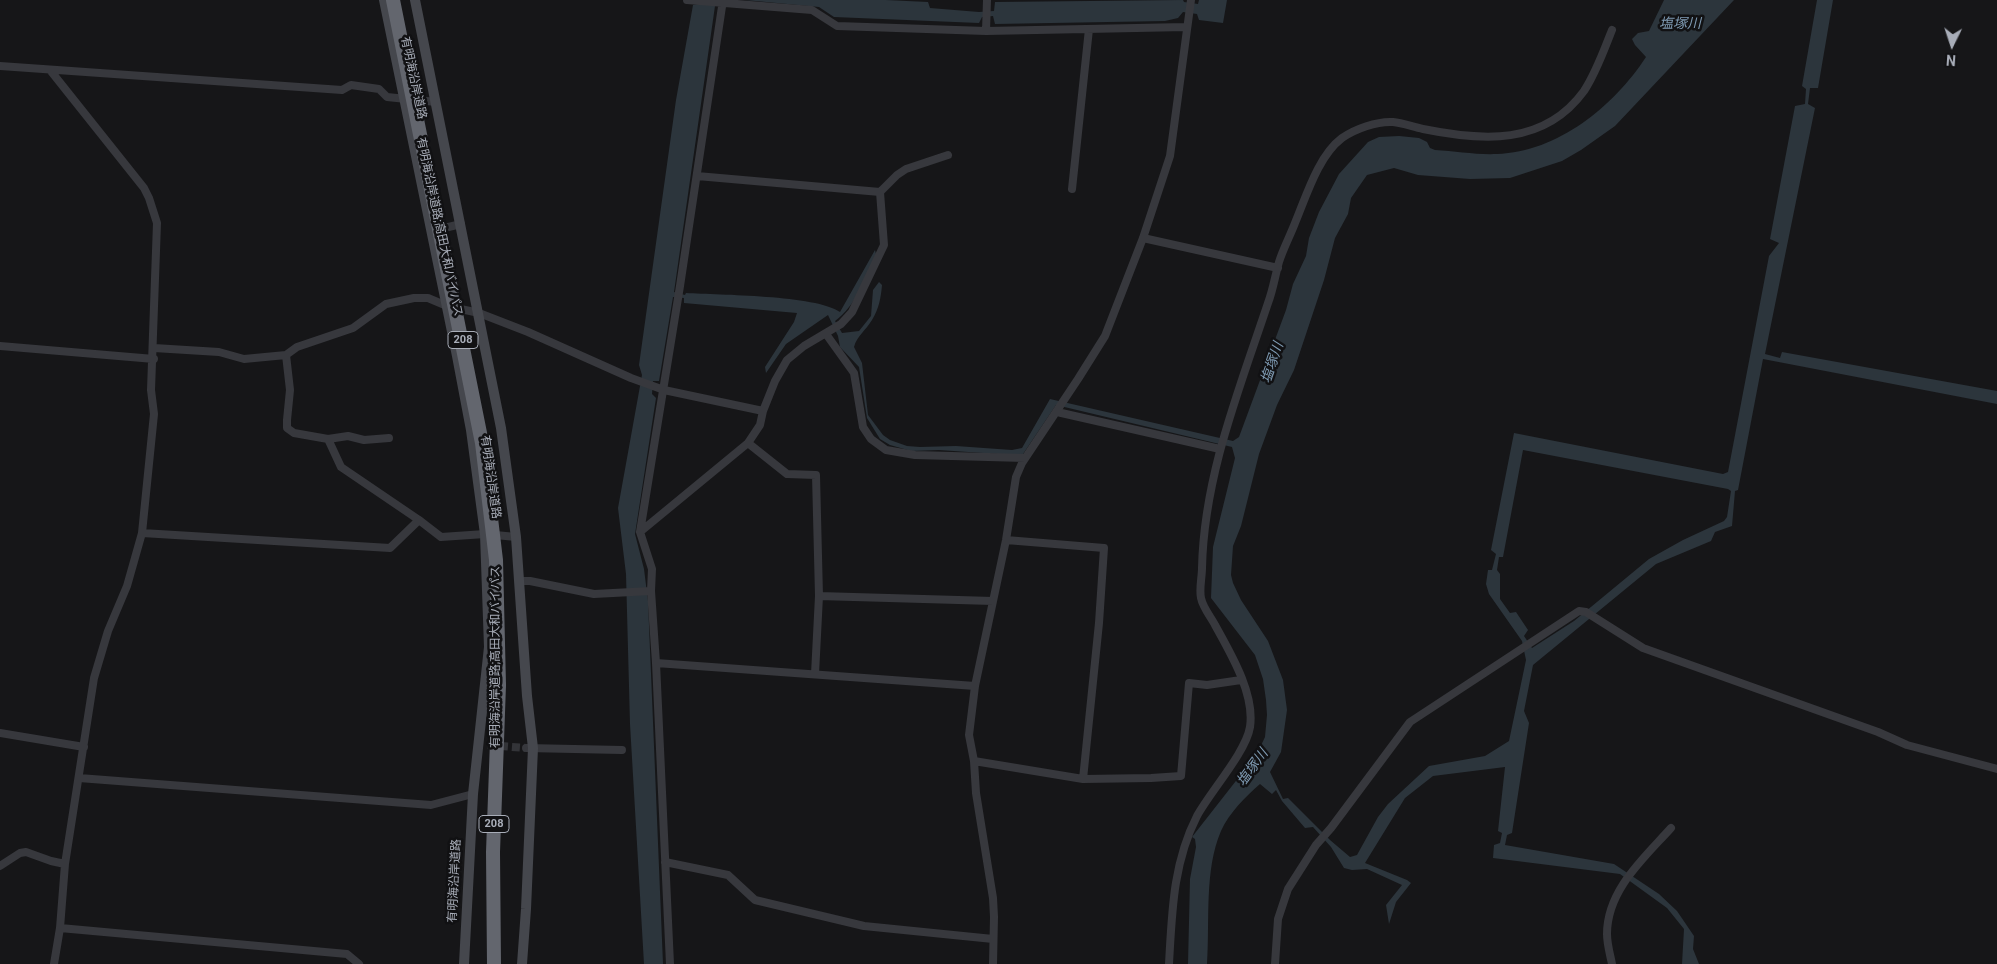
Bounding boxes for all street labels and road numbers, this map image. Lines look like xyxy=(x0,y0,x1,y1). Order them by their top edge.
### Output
street label: 有明海沿岸道路 xyxy=(397,35,429,121)
street label: 有明海沿岸道路;高田大和バイパス xyxy=(413,136,465,318)
road number: 208 xyxy=(448,332,478,348)
street label: 有明海沿岸道路 xyxy=(477,434,503,520)
street label: 有明海沿岸道路;高田大和バイパス xyxy=(489,566,503,748)
road number: 208 xyxy=(479,816,509,832)
street label: 有明海沿岸道路 xyxy=(446,839,464,923)

